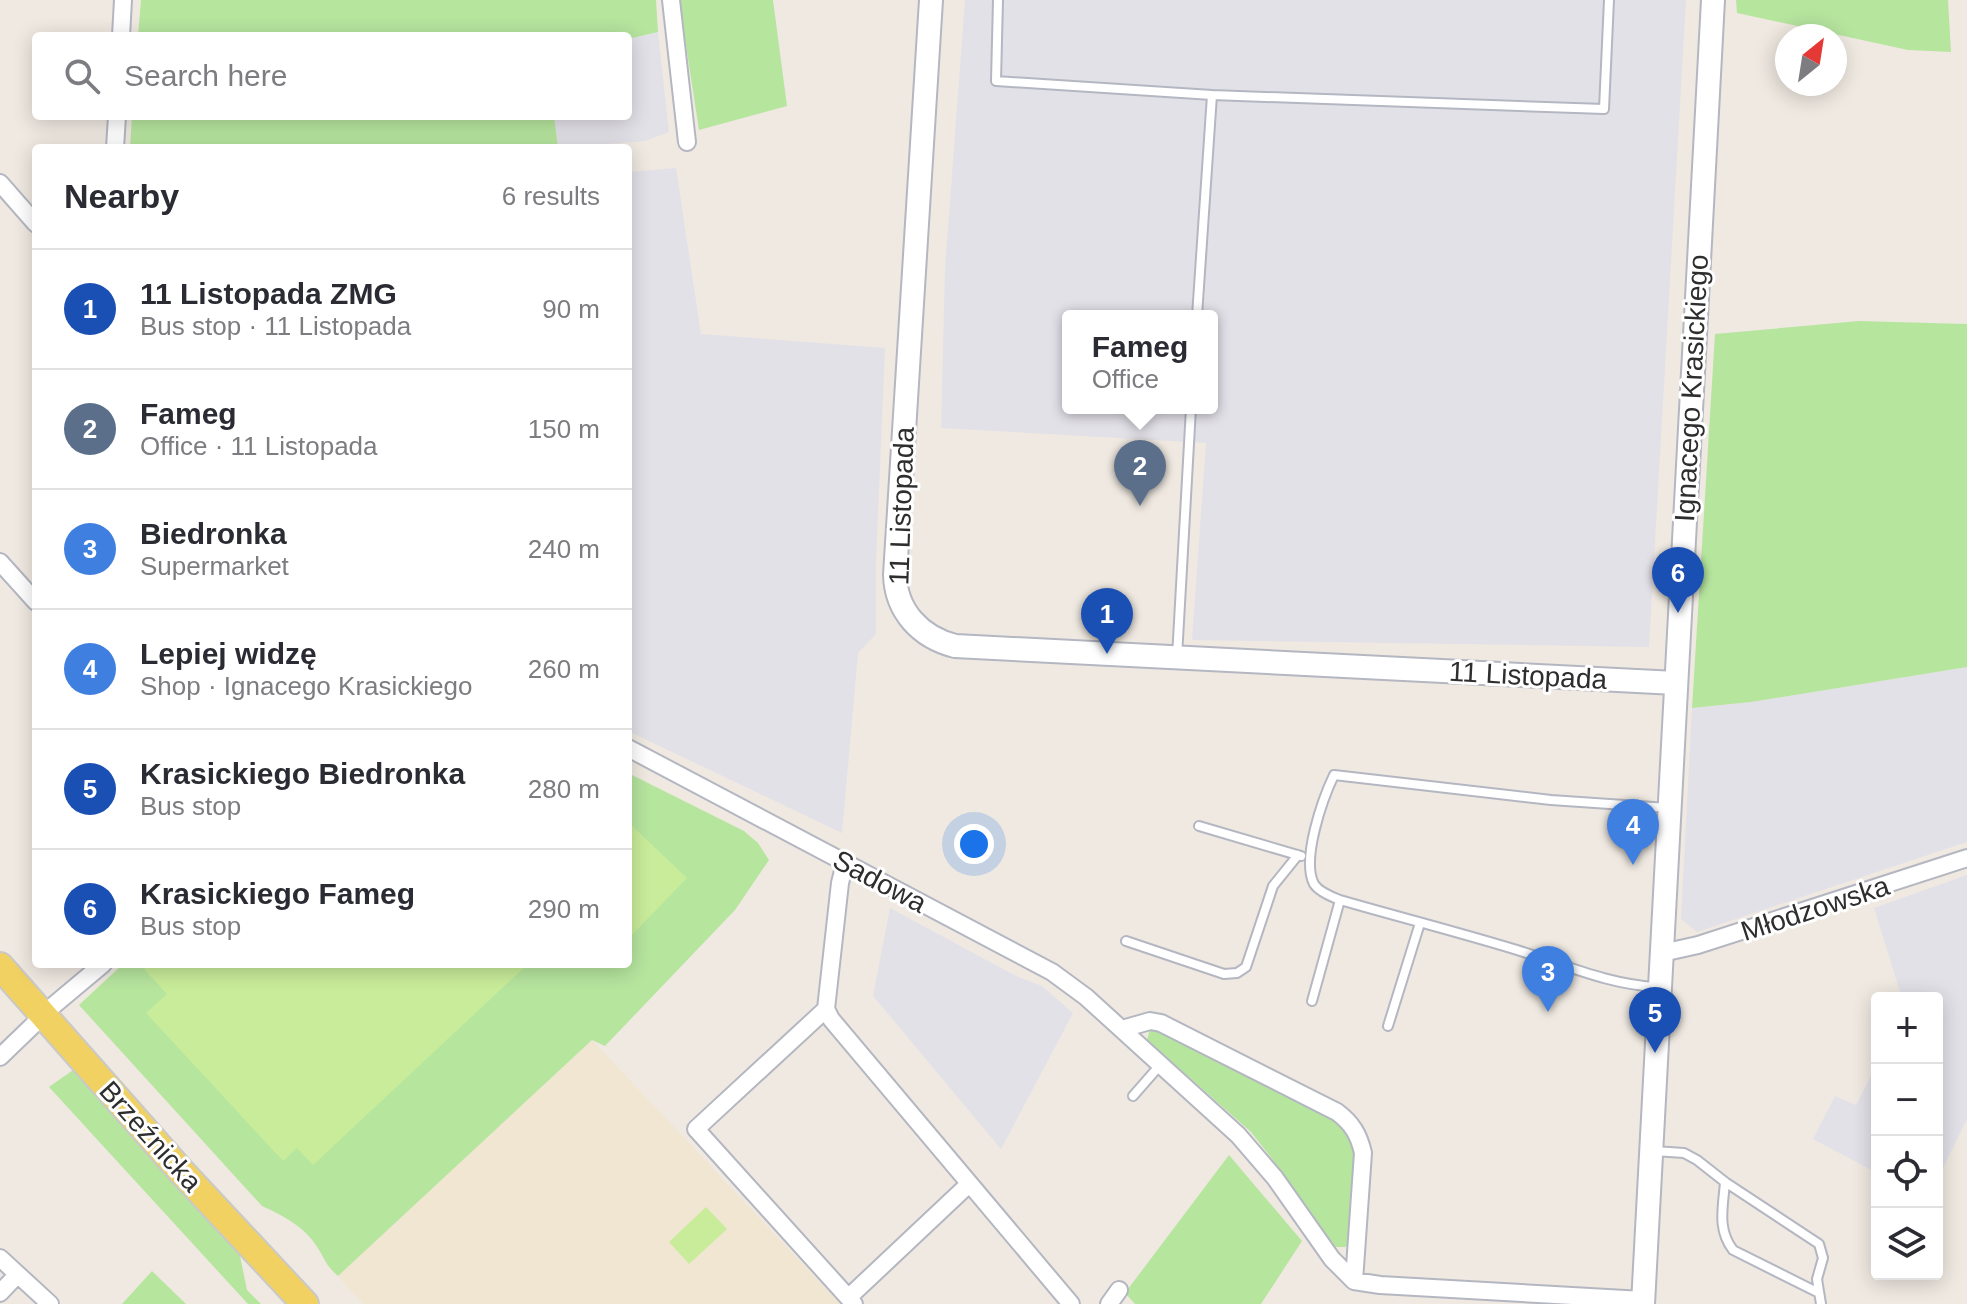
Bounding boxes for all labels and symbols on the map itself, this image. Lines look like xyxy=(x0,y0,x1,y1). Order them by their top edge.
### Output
north arrow xyxy=(1775,24,1847,96)
street label: Ignacego Krasickiego xyxy=(1669,254,1714,523)
street label: 11 Listopada xyxy=(883,426,920,586)
pin: 2 xyxy=(1114,440,1166,506)
pin: 6 xyxy=(1652,547,1704,613)
pin: 1 xyxy=(1081,588,1133,654)
street label: 11 Listopada xyxy=(1448,656,1608,695)
pin: 4 xyxy=(1607,799,1659,865)
your location xyxy=(954,824,994,864)
street label: Sadowa xyxy=(828,844,932,919)
street label: Młodzowska xyxy=(1737,870,1894,947)
pin: 3 xyxy=(1522,946,1574,1012)
pin: 5 xyxy=(1629,987,1681,1053)
street label: Brzeźnicka xyxy=(93,1075,208,1198)

